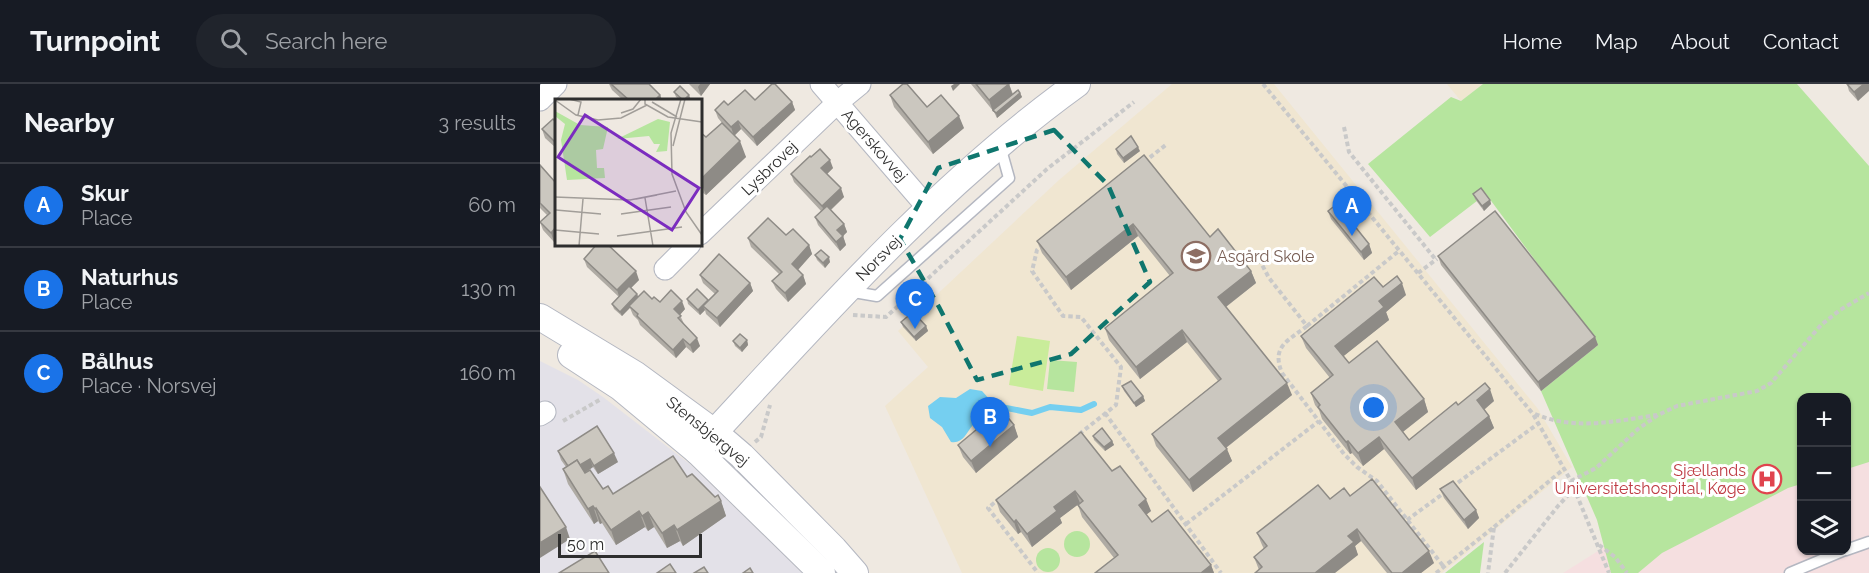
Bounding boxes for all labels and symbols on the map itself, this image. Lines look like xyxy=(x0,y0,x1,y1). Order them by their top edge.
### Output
inset map xyxy=(555,99,702,246)
street label: Agerskovvej xyxy=(838,105,911,186)
street label: Lysbrovej xyxy=(738,137,801,199)
pin: A xyxy=(1332,186,1372,236)
street label: Norsvej xyxy=(852,232,905,285)
school or university icon: Asgård Skole xyxy=(1180,240,1212,272)
place label: Asgård Skole xyxy=(1217,247,1314,266)
pin: C xyxy=(896,280,934,329)
street label: Stensbjergvej xyxy=(663,392,753,470)
your location xyxy=(1359,393,1388,422)
pin: B xyxy=(970,398,1010,447)
place label: Sjællands Universitetshospital, Køge xyxy=(1554,461,1746,498)
hospital icon: Sjællands Universitetshospital, Køge xyxy=(1751,463,1783,495)
scale bar xyxy=(558,531,702,558)

